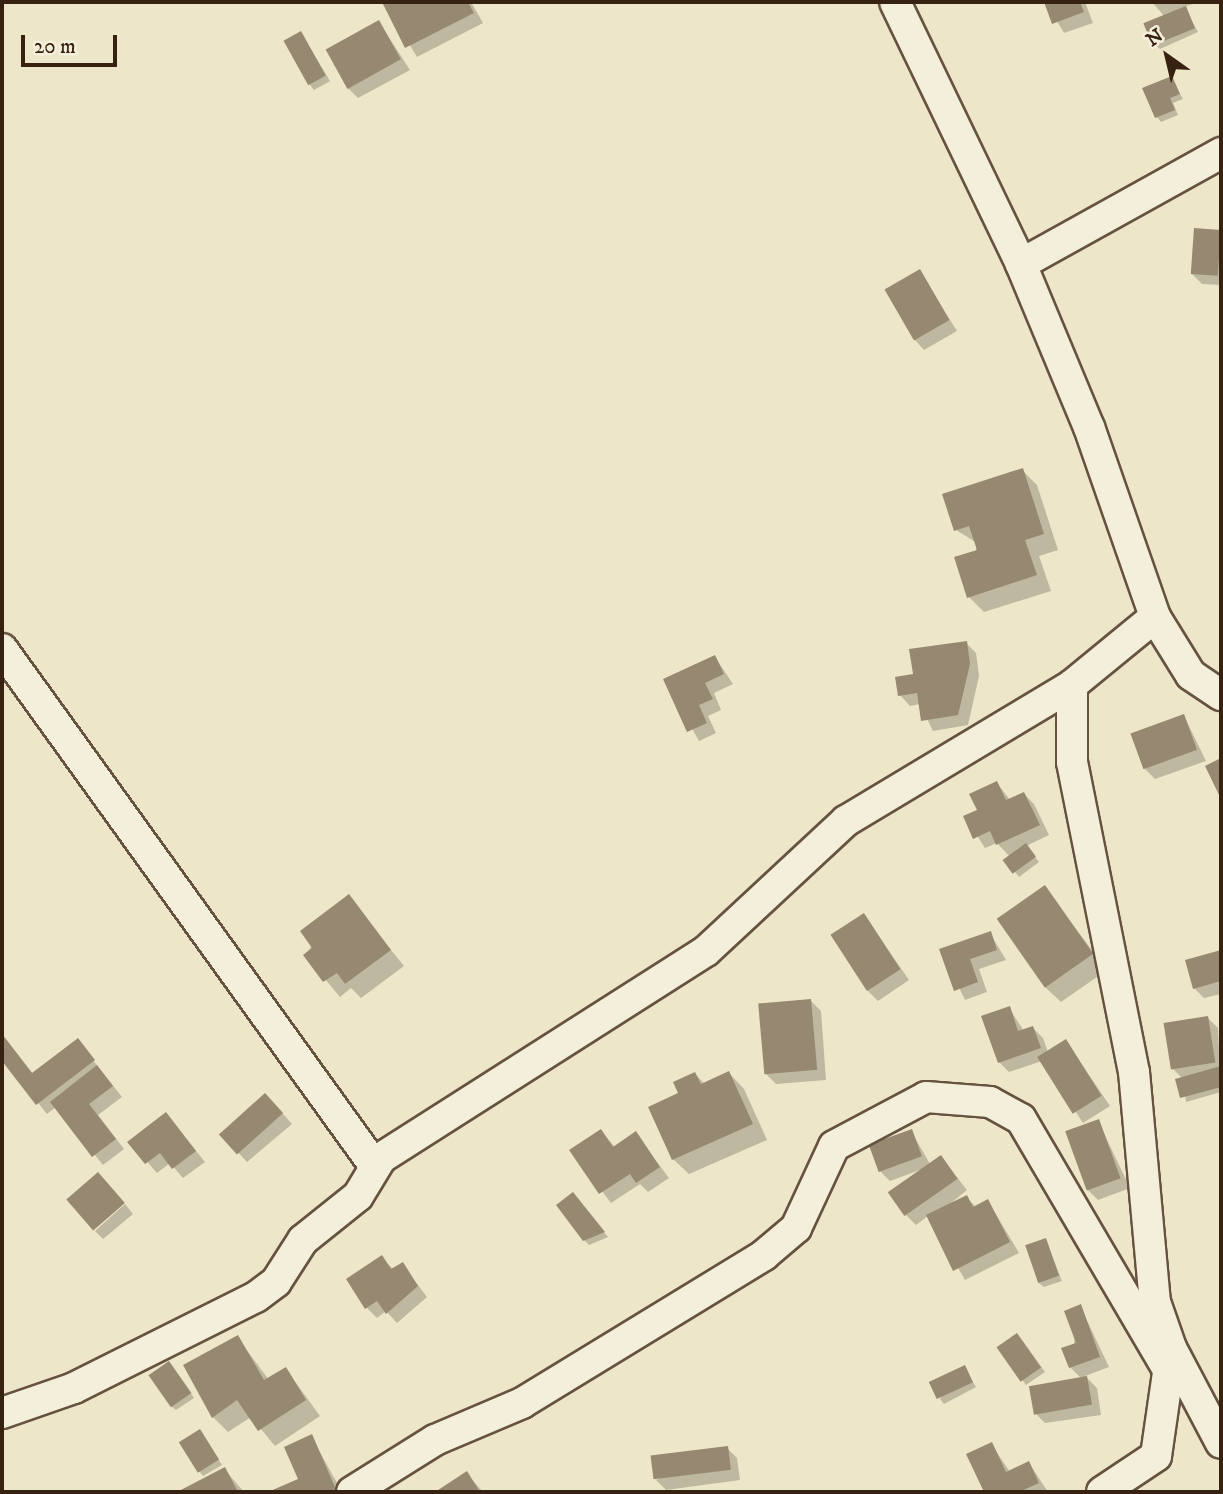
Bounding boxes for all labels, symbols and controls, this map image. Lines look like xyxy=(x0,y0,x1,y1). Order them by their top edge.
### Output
scale bar xyxy=(24,21,121,65)
north arrow xyxy=(1132,21,1202,91)
text: N xyxy=(1142,24,1168,52)
text: 20 m xyxy=(34,34,76,60)

